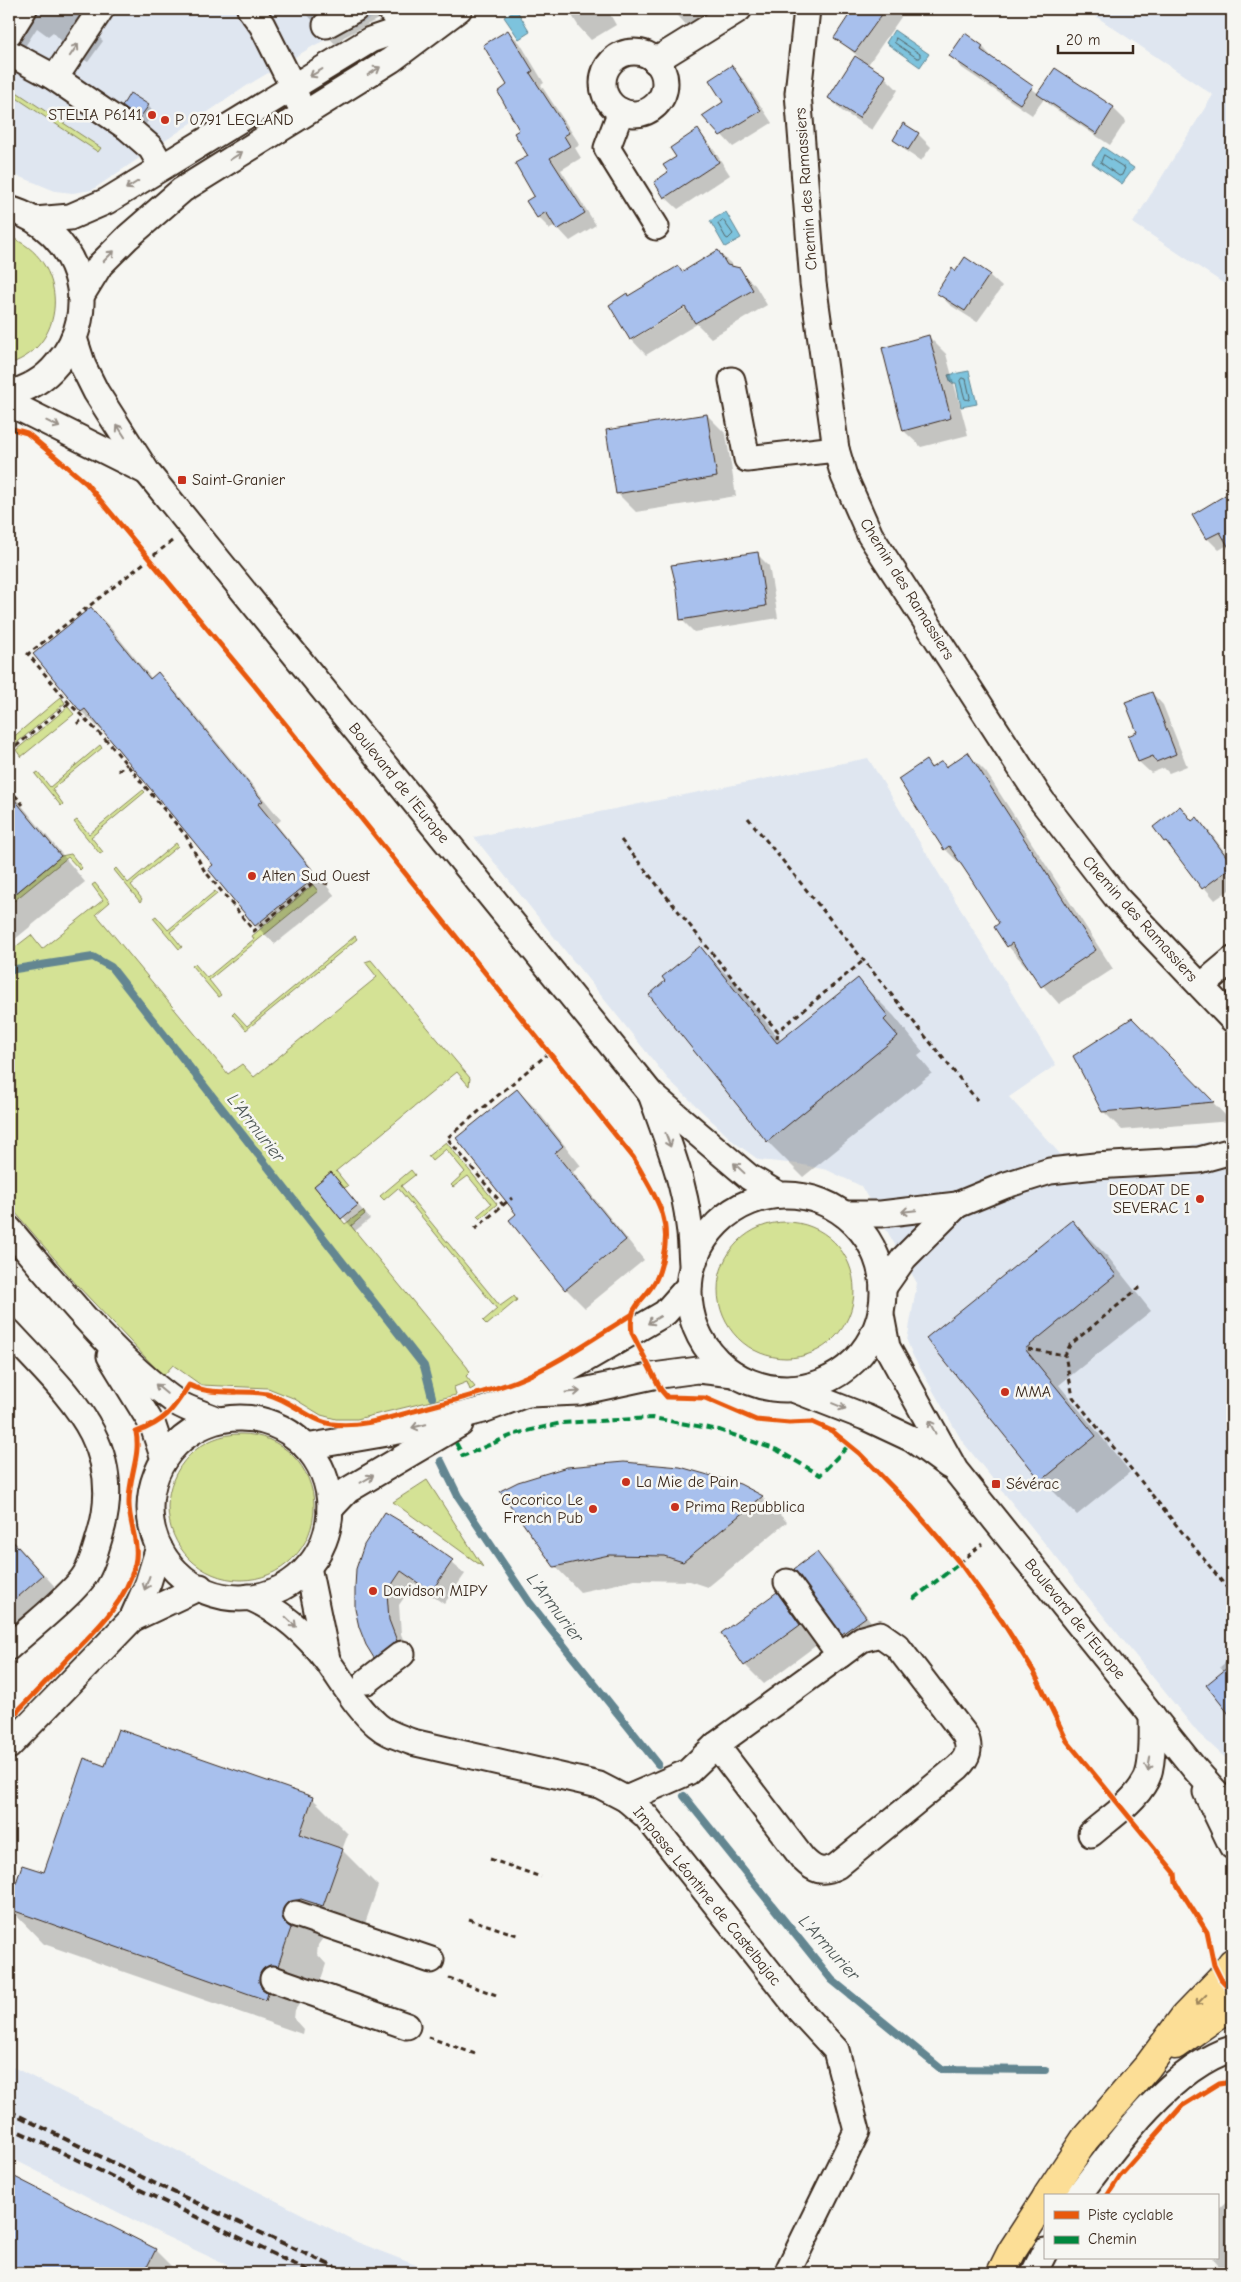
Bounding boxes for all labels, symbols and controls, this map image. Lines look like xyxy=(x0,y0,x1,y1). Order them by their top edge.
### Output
scale bar xyxy=(1058,22,1134,54)
text: 20 m xyxy=(1066,31,1100,49)
one-way arrow xyxy=(68,43,79,57)
one-way arrow xyxy=(367,65,381,75)
one-way arrow xyxy=(309,68,323,78)
place label: STELIA P6141 xyxy=(48,106,142,124)
street label: Chemin des Ramassiers xyxy=(791,107,821,271)
marker: STELIA P6141 xyxy=(146,109,158,121)
place label: P 0791 LEGLAND xyxy=(175,111,294,129)
marker: P 0791 LEGLAND xyxy=(159,114,171,126)
one-way arrow xyxy=(229,151,243,161)
one-way arrow xyxy=(126,181,140,191)
one-way arrow xyxy=(103,250,115,262)
one-way arrow xyxy=(45,420,60,429)
one-way arrow xyxy=(116,424,126,438)
place label: Saint-Granier xyxy=(192,471,286,489)
marker: Saint-Granier xyxy=(176,474,188,486)
street label: Chemin des Ramassiers xyxy=(856,515,958,663)
street label: Boulevard de l'Europe xyxy=(345,719,453,847)
street label: Chemin des Ramassiers xyxy=(1079,852,1201,986)
place label: Alten Sud Ouest xyxy=(262,867,370,885)
marker: Alten Sud Ouest xyxy=(246,870,258,882)
water label: L'Armurier xyxy=(223,1089,290,1167)
one-way arrow xyxy=(663,1132,673,1148)
one-way arrow xyxy=(733,1162,745,1174)
place label: DEODAT DE SEVERAC 1 xyxy=(1109,1181,1190,1217)
marker: DEODAT DE SEVERAC 1 xyxy=(1194,1193,1206,1205)
one-way arrow xyxy=(901,1206,917,1216)
one-way arrow xyxy=(647,1315,661,1325)
one-way arrow xyxy=(154,1383,167,1394)
place label: MMA xyxy=(1015,1383,1051,1401)
marker: MMA xyxy=(999,1386,1011,1398)
one-way arrow xyxy=(564,1387,580,1396)
one-way arrow xyxy=(831,1401,846,1411)
one-way arrow xyxy=(927,1420,936,1435)
one-way arrow xyxy=(412,1422,428,1431)
one-way arrow xyxy=(359,1473,373,1483)
place label: La Mie de Pain xyxy=(636,1473,739,1491)
place label: Sévérac xyxy=(1006,1475,1060,1493)
marker: La Mie de Pain xyxy=(620,1476,632,1488)
marker: Sévérac xyxy=(990,1478,1002,1490)
place label: Cocorico Le French Pub xyxy=(501,1491,583,1527)
place label: Prima Repubblica xyxy=(685,1498,805,1516)
marker: Prima Repubblica xyxy=(669,1501,681,1513)
marker: Cocorico Le French Pub xyxy=(587,1503,599,1515)
street label: Boulevard de l'Europe xyxy=(1021,1555,1129,1683)
water label: L'Armurier xyxy=(522,1569,588,1648)
one-way arrow xyxy=(142,1575,151,1591)
place label: Davidson MIPY xyxy=(383,1582,488,1600)
marker: Davidson MIPY xyxy=(367,1585,379,1597)
one-way arrow xyxy=(284,1616,297,1628)
one-way arrow xyxy=(1144,1755,1154,1771)
street label: Impasse Léontine de Castelbajac xyxy=(629,1803,785,1989)
water label: L'Armurier xyxy=(794,1911,865,1986)
one-way arrow xyxy=(1194,1994,1207,2006)
legend xyxy=(1044,2194,1218,2260)
text: Piste cyclable xyxy=(1088,2206,1174,2224)
text: Chemin xyxy=(1088,2230,1137,2248)

